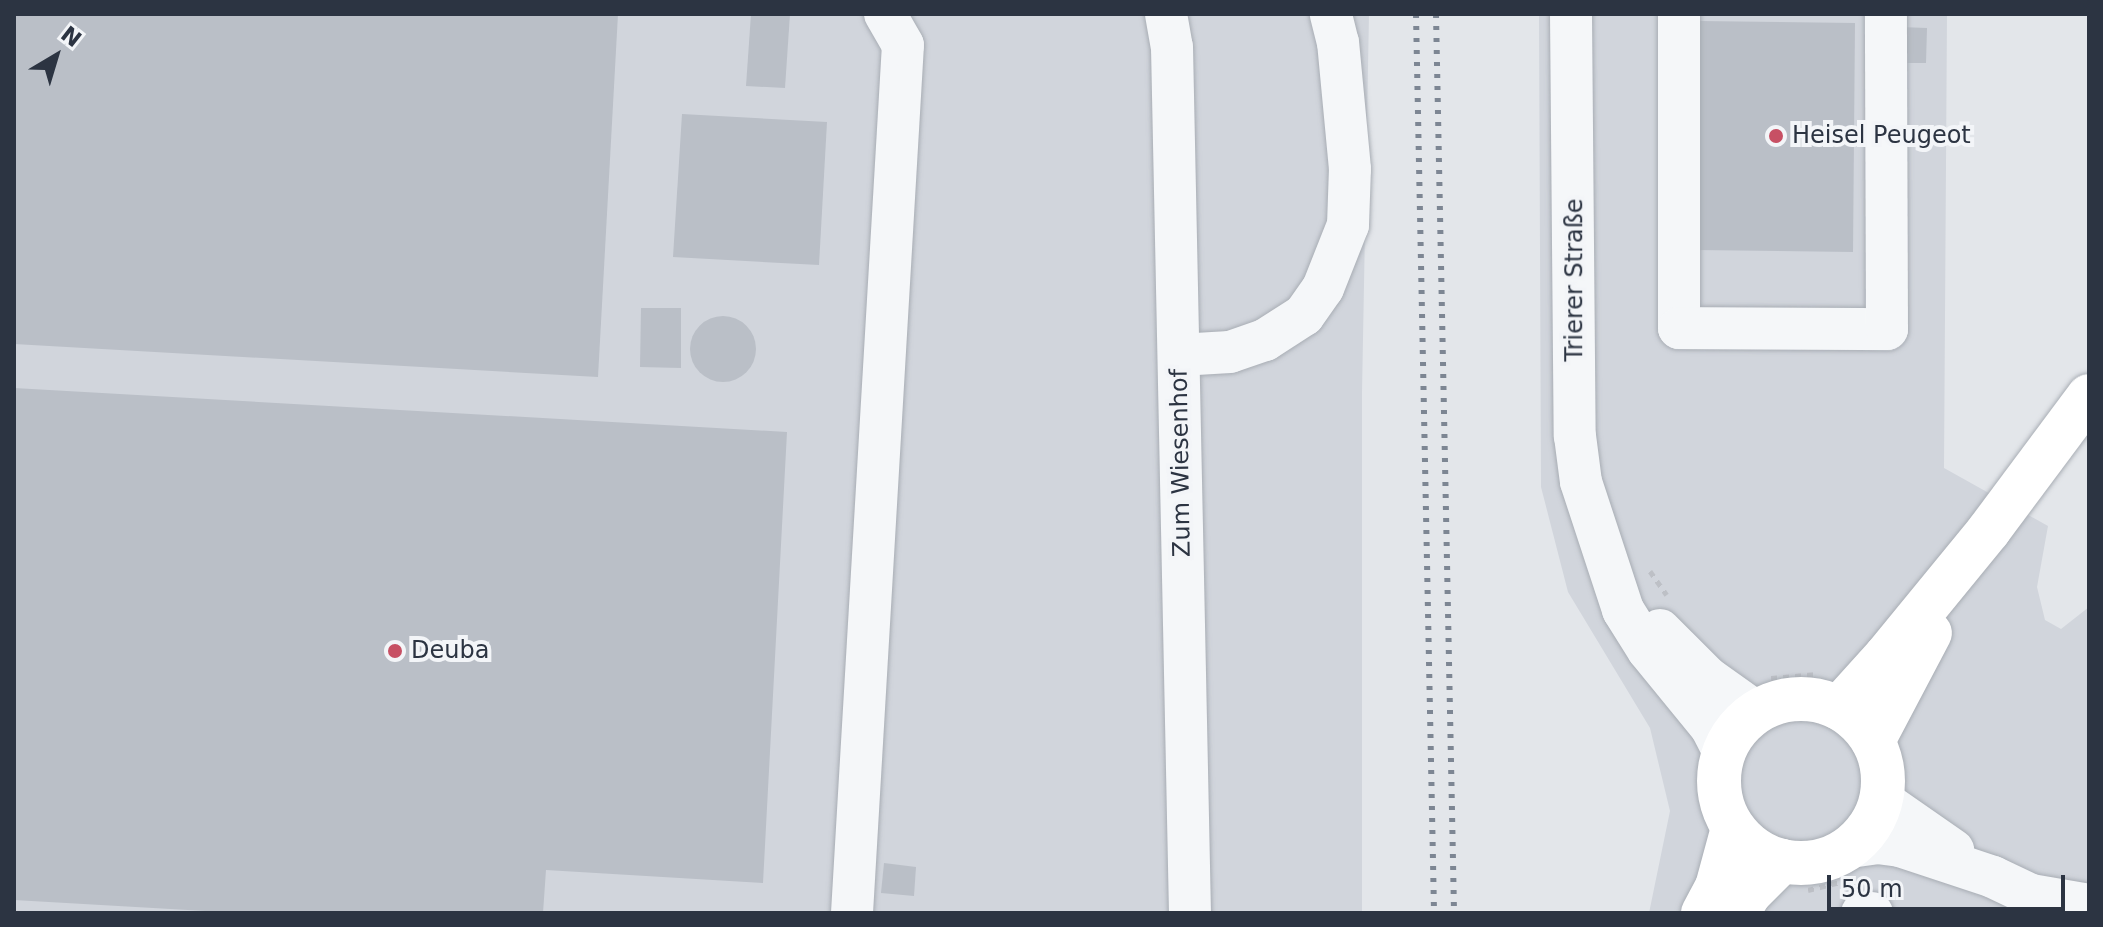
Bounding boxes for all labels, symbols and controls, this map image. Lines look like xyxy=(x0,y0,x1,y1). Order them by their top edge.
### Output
north arrow xyxy=(16,16,96,96)
text: N xyxy=(56,21,86,52)
place label: Heisel Peugeot xyxy=(1792,122,1971,150)
marker: Heisel Peugeot xyxy=(1767,127,1785,145)
street label: Trierer Straße xyxy=(1561,198,1589,362)
street label: Zum Wiesenhof xyxy=(1165,369,1197,557)
place label: Deuba xyxy=(411,637,489,665)
marker: Deuba xyxy=(386,642,404,660)
scale bar xyxy=(1831,859,2069,909)
text: 50 m xyxy=(1841,875,1903,903)

